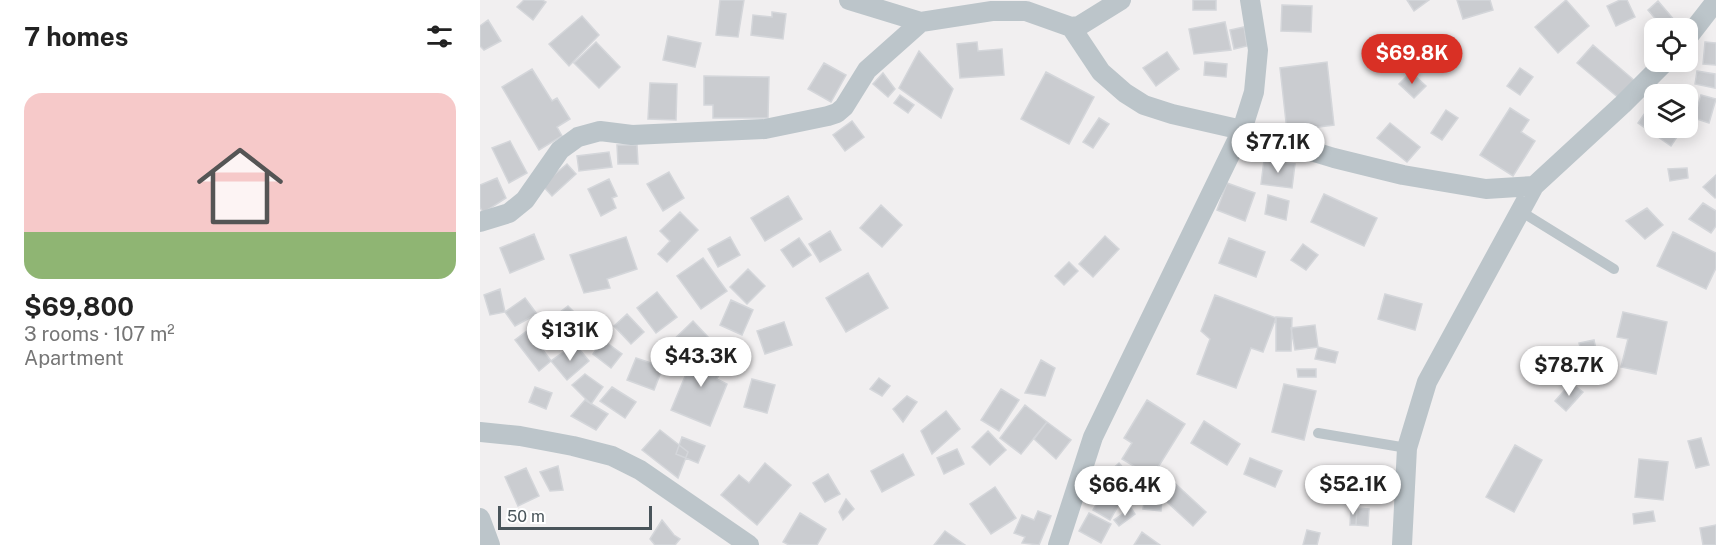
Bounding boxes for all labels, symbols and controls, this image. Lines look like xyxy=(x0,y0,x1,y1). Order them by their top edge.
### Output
map controls xyxy=(1644,18,1698,138)
button: locate xyxy=(1644,18,1698,72)
icon: filters xyxy=(423,20,456,53)
text: 7 homes xyxy=(24,21,128,52)
pin: $69.8K xyxy=(1363,34,1461,85)
text: $69.8K xyxy=(1375,41,1449,65)
button: layers xyxy=(1644,84,1698,138)
pin: $77.1K xyxy=(1229,123,1327,174)
text: $77.1K xyxy=(1246,130,1310,154)
icon: home xyxy=(186,132,294,240)
text: $69,800 xyxy=(24,291,134,322)
pin: $131K xyxy=(528,311,612,362)
text: $131K xyxy=(541,318,599,342)
text: 3 rooms · 107 m² xyxy=(24,322,175,346)
pin: $43.3K xyxy=(652,337,750,388)
text: $43.3K xyxy=(664,344,738,368)
text: Apartment xyxy=(24,346,124,370)
pin: $78.7K xyxy=(1520,346,1618,397)
text: $78.7K xyxy=(1534,353,1604,377)
pin: $52.1K xyxy=(1304,465,1402,516)
pin: $66.4K xyxy=(1076,466,1174,517)
text: $52.1K xyxy=(1319,472,1387,496)
text: $66.4K xyxy=(1089,473,1161,497)
scale bar xyxy=(498,503,652,530)
text: 50 m xyxy=(507,507,545,526)

